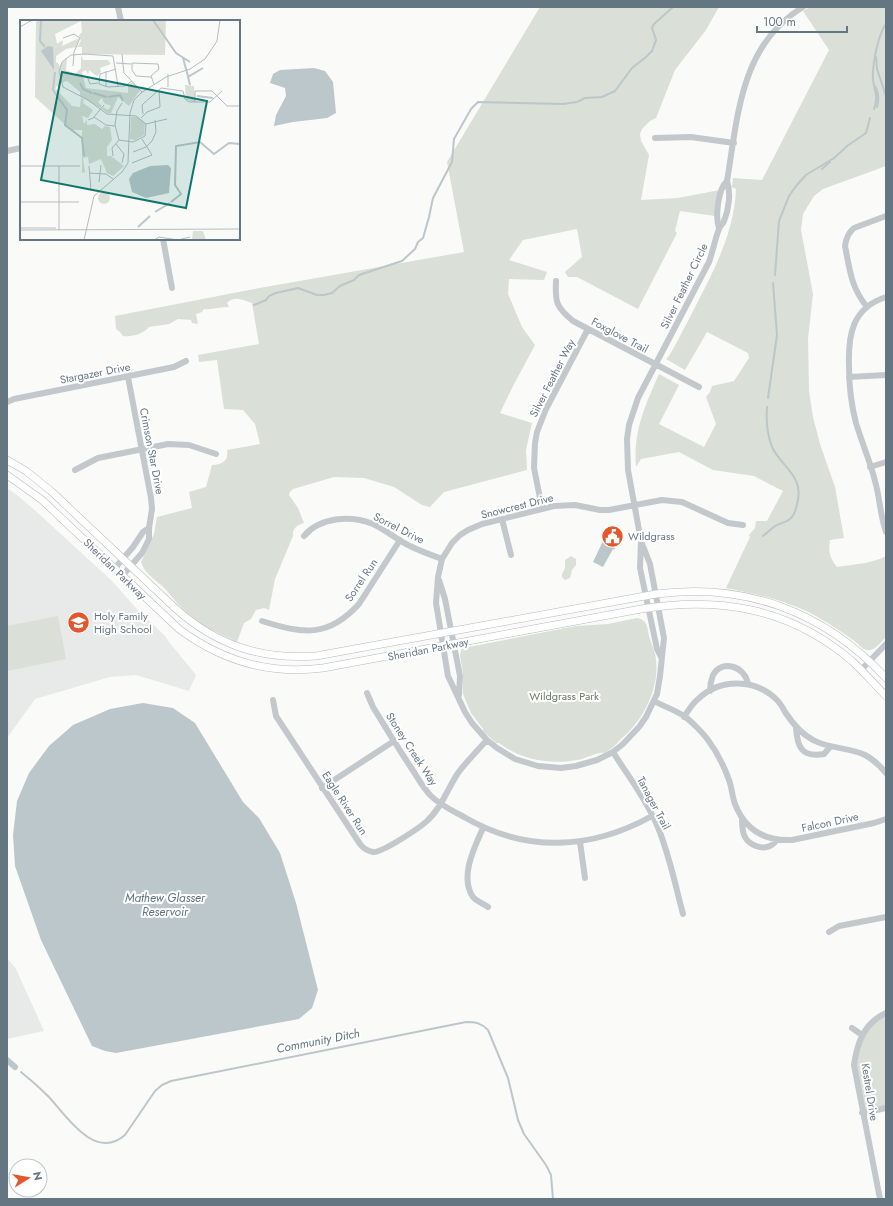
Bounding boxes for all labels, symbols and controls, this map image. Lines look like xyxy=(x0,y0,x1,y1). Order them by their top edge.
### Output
scale bar xyxy=(757,8,847,34)
text: 100 m xyxy=(763,13,796,31)
inset map xyxy=(20,20,240,240)
street label: Silver Feather Circle xyxy=(656,240,712,332)
street label: Foxglove Trail xyxy=(589,313,651,357)
street label: Silver Feather Way xyxy=(525,336,579,420)
street label: Stargazer Drive xyxy=(59,358,132,388)
street label: Crimson Star Drive xyxy=(136,406,168,496)
street label: Snowcrest Drive xyxy=(479,489,555,523)
street label: Sorrel Drive xyxy=(371,508,428,548)
public building icon: Wildgrass xyxy=(600,523,626,549)
place label: Wildgrass xyxy=(628,528,675,544)
street label: Sheridan Parkway xyxy=(80,535,150,603)
street label: Sorrel Run xyxy=(341,555,381,605)
place label: Holy Family High School xyxy=(94,608,152,637)
school or university icon: Holy Family High School xyxy=(66,609,92,635)
street label: Sheridan Parkway xyxy=(386,633,470,665)
park label: Wildgrass Park xyxy=(529,688,599,704)
street label: Stoney Creek Way xyxy=(382,709,442,789)
street label: Eagle River Run xyxy=(318,768,372,838)
street label: Tanager Trail xyxy=(633,774,675,832)
street label: Falcon Drive xyxy=(800,808,860,836)
water label: Mathew Glasser Reservoir xyxy=(125,889,206,921)
water label: Community Ditch xyxy=(275,1024,361,1058)
street label: Kestrel Drive xyxy=(858,1062,883,1122)
north arrow xyxy=(8,1158,48,1198)
text: N xyxy=(29,1170,47,1182)

